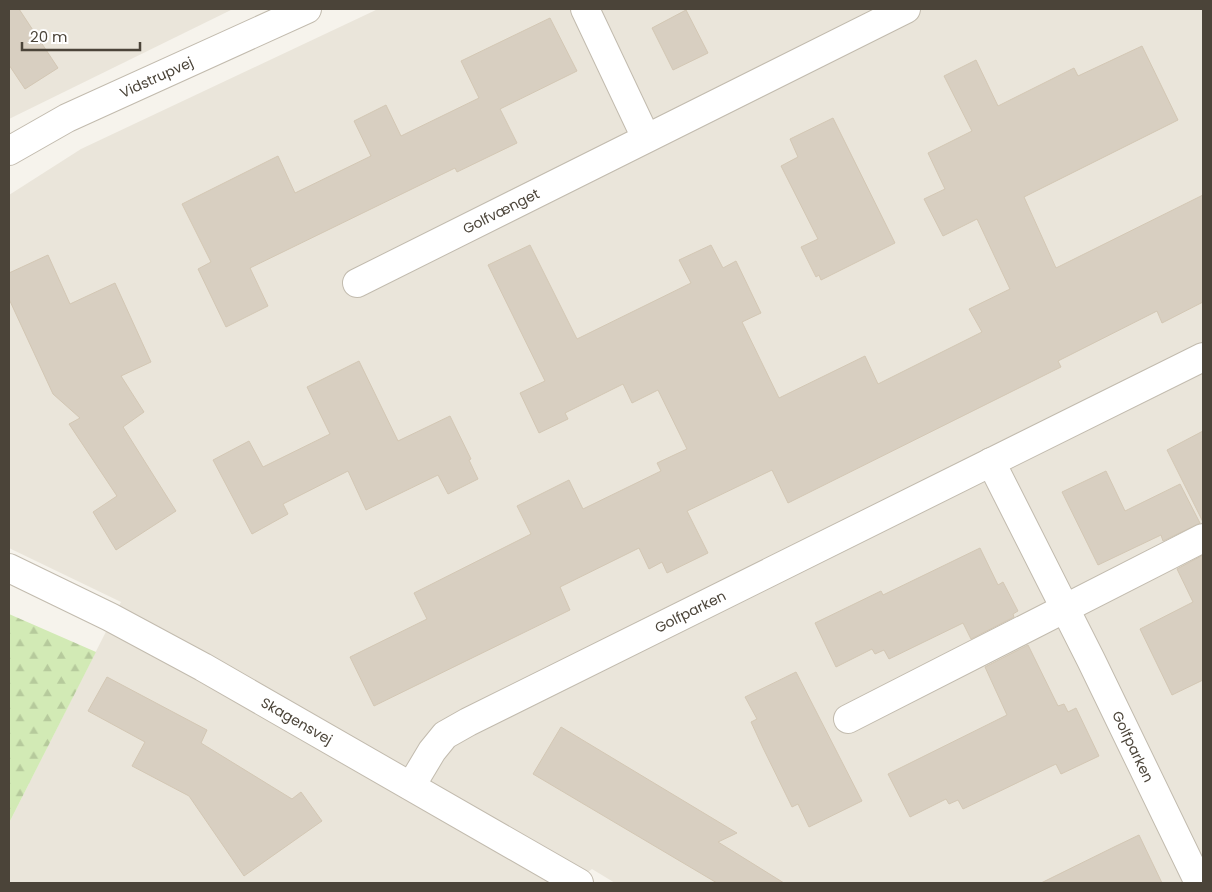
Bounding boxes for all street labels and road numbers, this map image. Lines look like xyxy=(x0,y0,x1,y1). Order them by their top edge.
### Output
street label: Vidstrupvej xyxy=(117,52,196,103)
street label: Golfvænget xyxy=(459,184,543,239)
street label: Golfparken xyxy=(651,586,729,638)
street label: Skagensvej xyxy=(257,692,336,749)
street label: Golfparken xyxy=(1107,708,1159,786)

